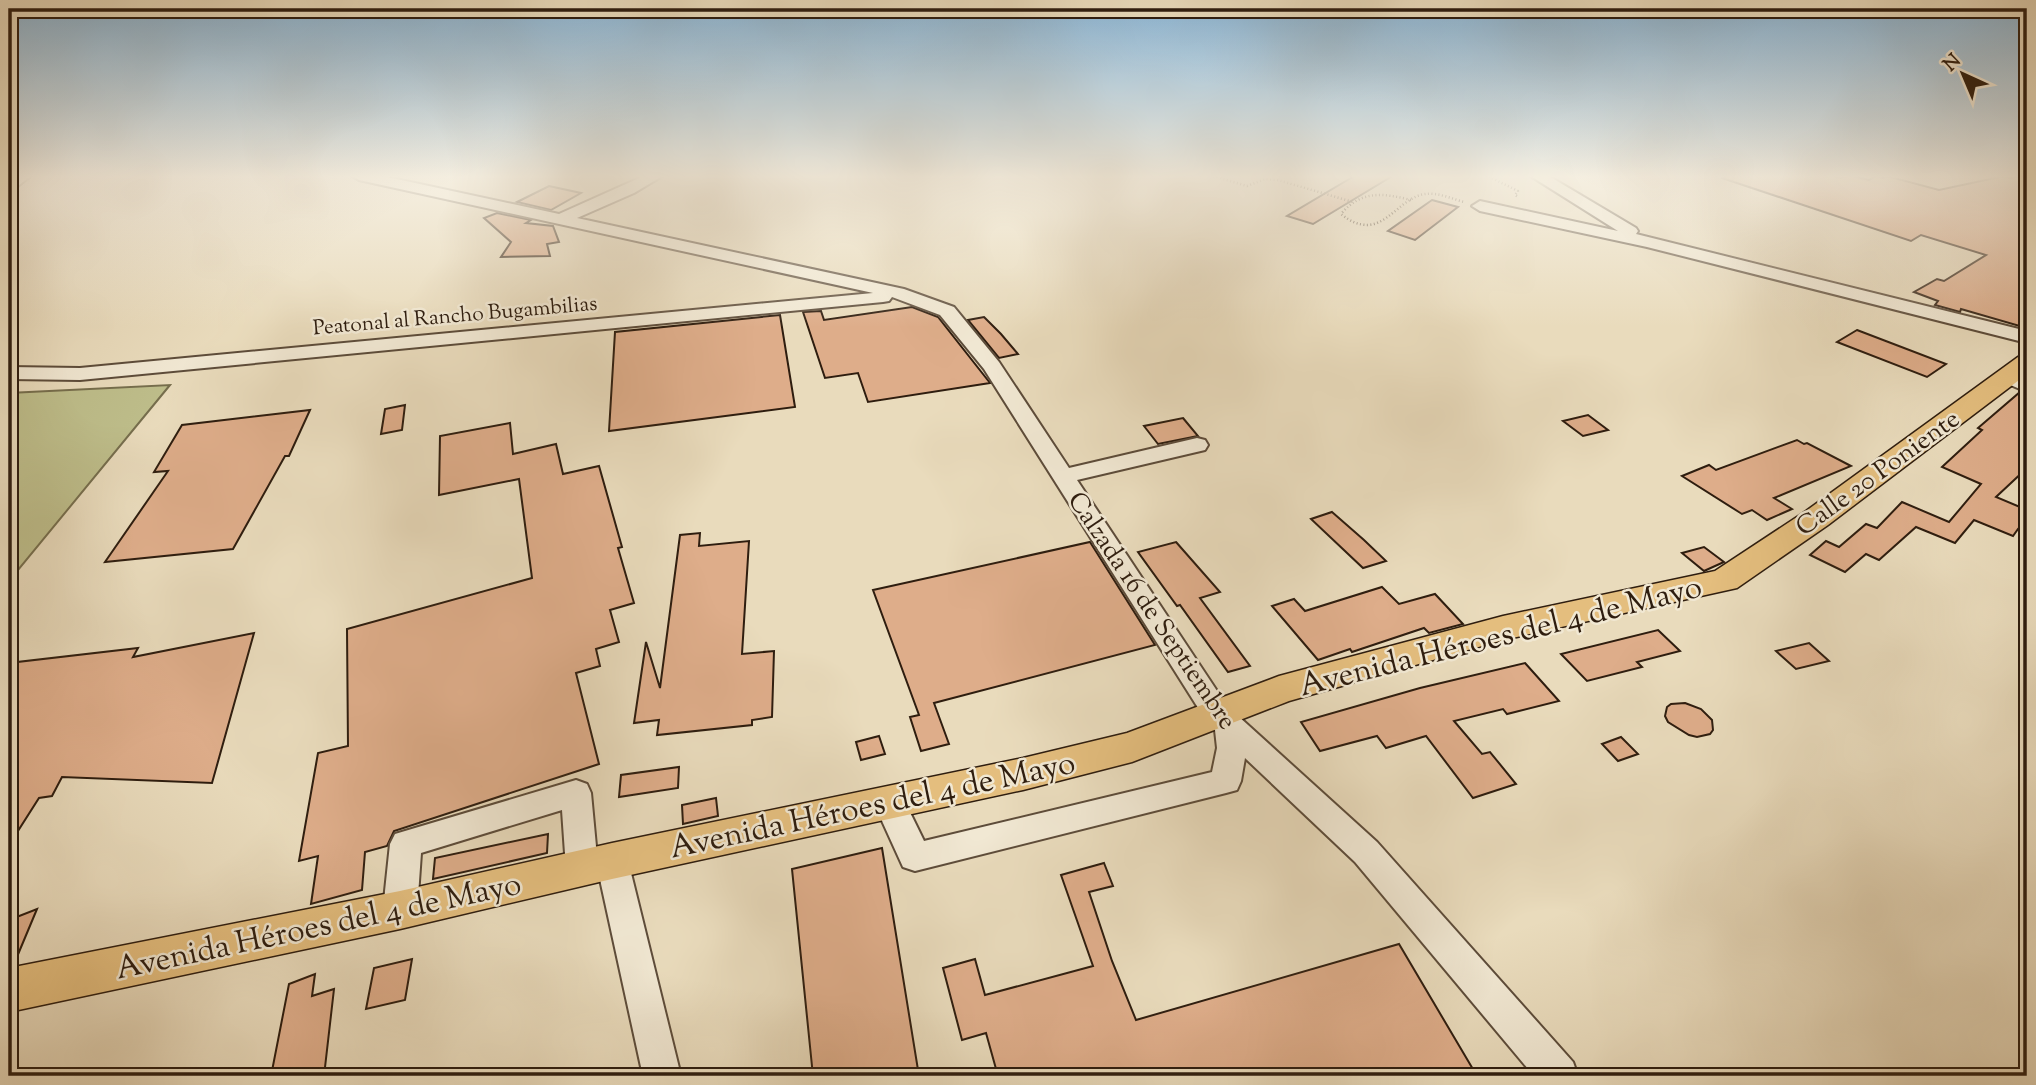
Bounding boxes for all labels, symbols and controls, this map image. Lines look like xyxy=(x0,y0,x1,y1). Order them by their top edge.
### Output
north arrow xyxy=(1927,38,1997,108)
text: N xyxy=(1938,49,1968,79)
street label: Peatonal al Rancho Bugambilias xyxy=(312,290,599,344)
street label: Calle 20 Poniente xyxy=(1789,402,1968,546)
street label: Calzada 16 de Septiembre xyxy=(1057,485,1245,738)
street label: Avenida Héroes del 4 de Mayo xyxy=(1294,566,1707,710)
street label: Avenida Héroes del 4 de Mayo xyxy=(665,741,1080,872)
street label: Avenida Héroes del 4 de Mayo xyxy=(111,862,526,993)

